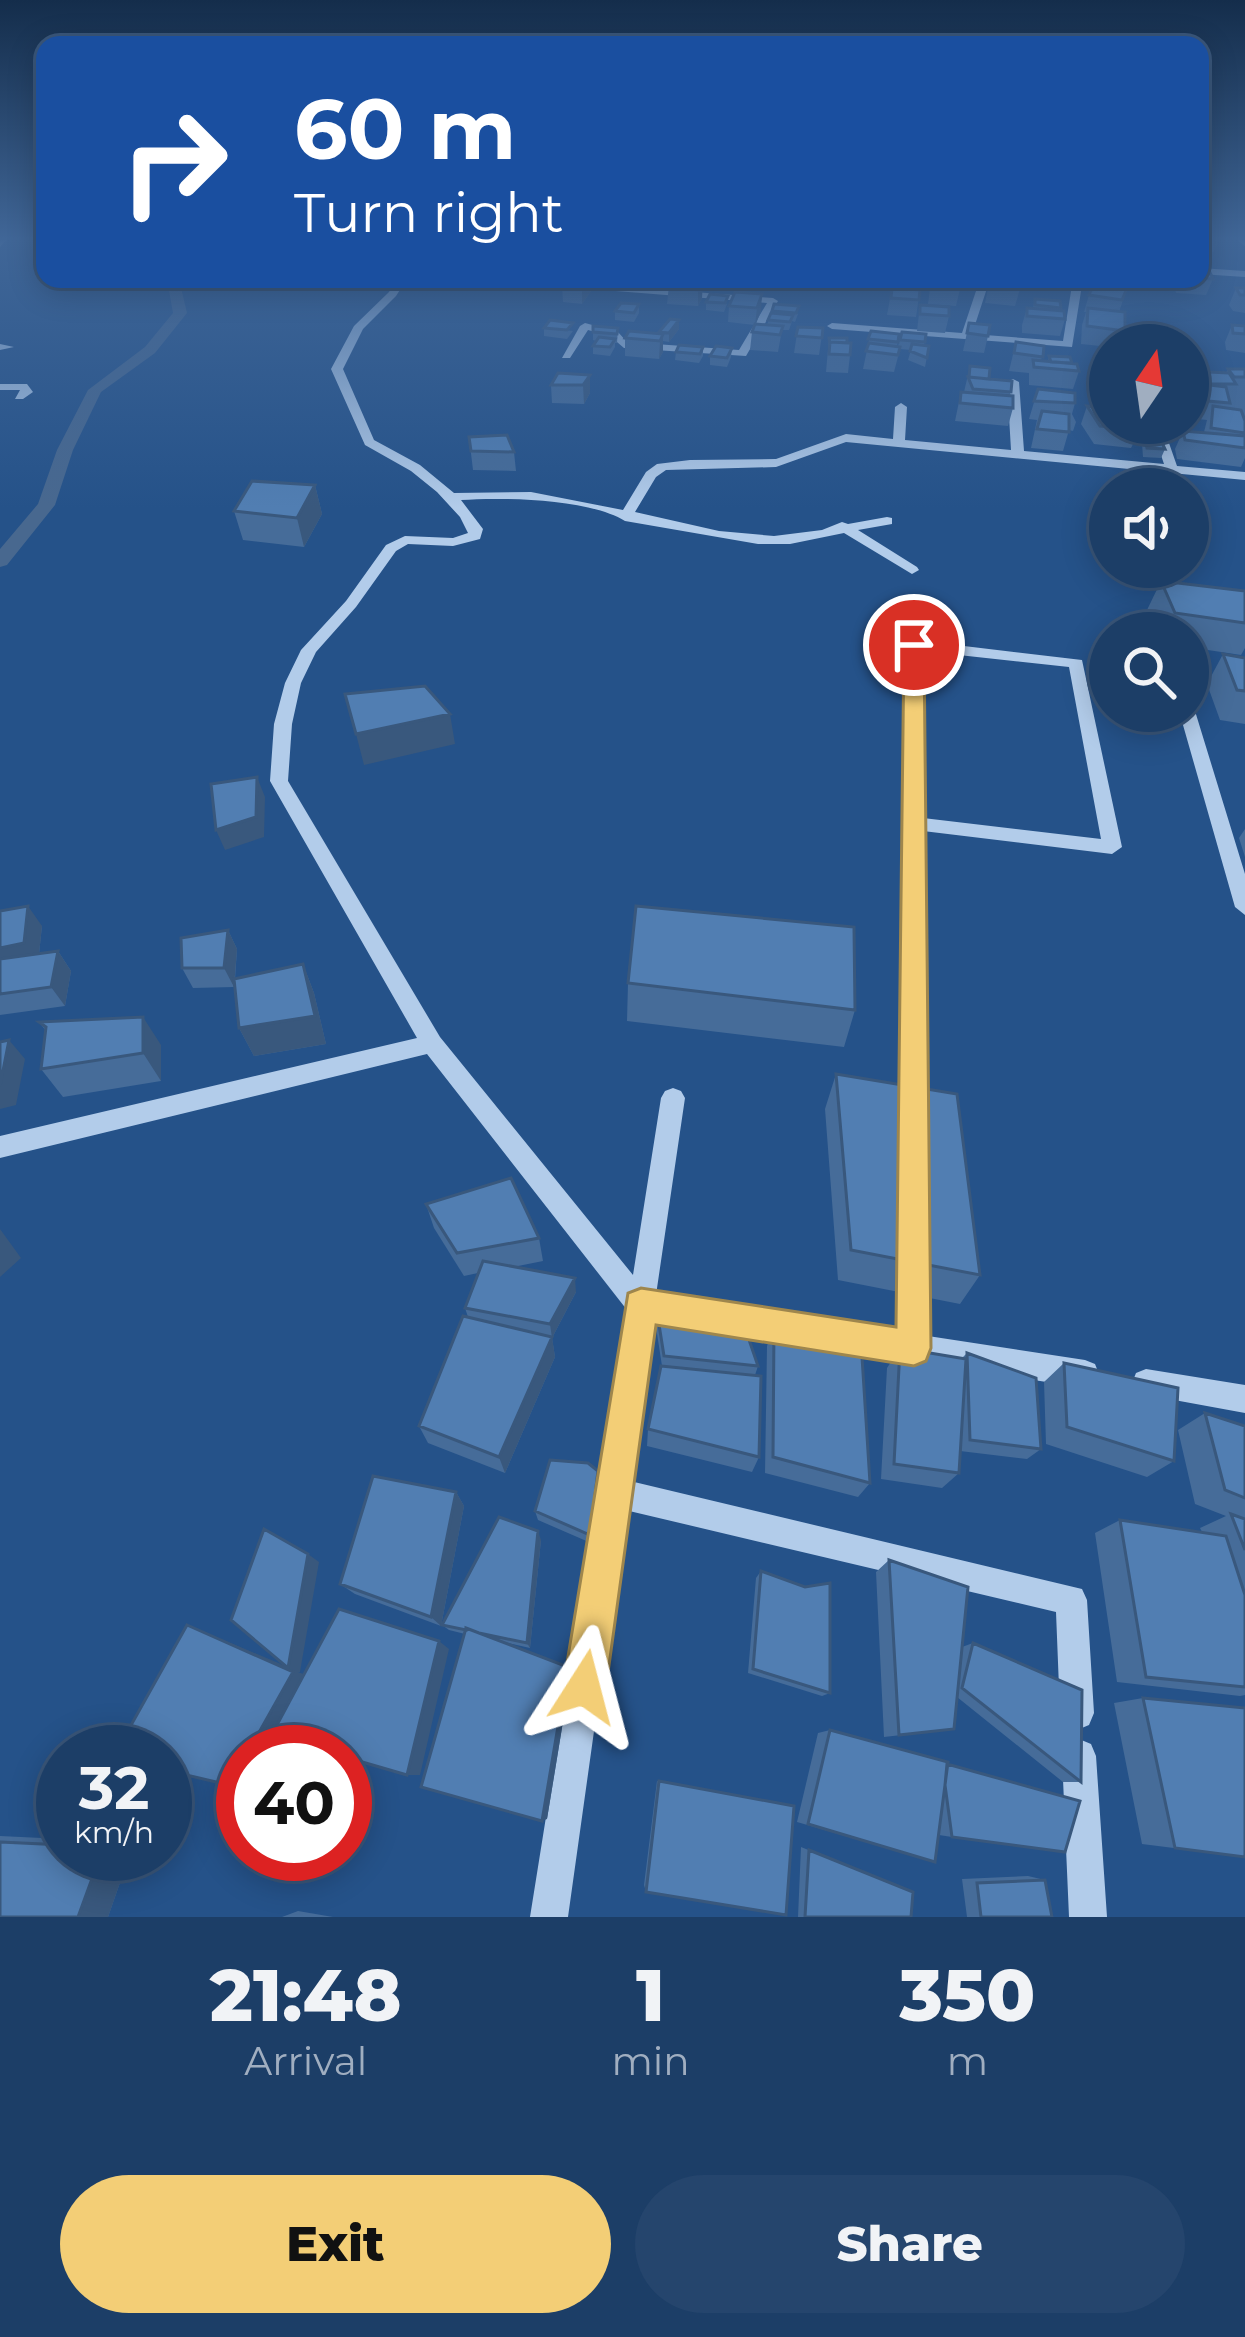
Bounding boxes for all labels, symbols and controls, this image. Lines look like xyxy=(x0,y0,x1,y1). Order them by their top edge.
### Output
text: 60 m xyxy=(294,78,516,180)
icon: right xyxy=(96,84,252,240)
text: Turn right xyxy=(294,180,564,246)
north arrow xyxy=(1089,324,1209,444)
map controls xyxy=(1089,324,1209,732)
button: sound xyxy=(1089,468,1209,588)
pin xyxy=(863,594,965,696)
icon: arrive xyxy=(881,612,947,678)
button: search xyxy=(1089,612,1209,732)
position arrow xyxy=(521,1624,647,1750)
speed limit sign: 40 xyxy=(216,1725,372,1881)
text: 32 xyxy=(79,1751,149,1824)
text: km/h xyxy=(74,1814,154,1851)
text: 21:48 xyxy=(210,1951,402,2039)
text: 1 xyxy=(636,1951,665,2039)
text: 350 xyxy=(899,1951,1035,2039)
text: Arrival xyxy=(244,2037,367,2085)
text: min xyxy=(611,2037,690,2085)
text: m xyxy=(947,2037,988,2085)
button: Exit xyxy=(60,2175,611,2313)
button: Share xyxy=(635,2175,1185,2313)

